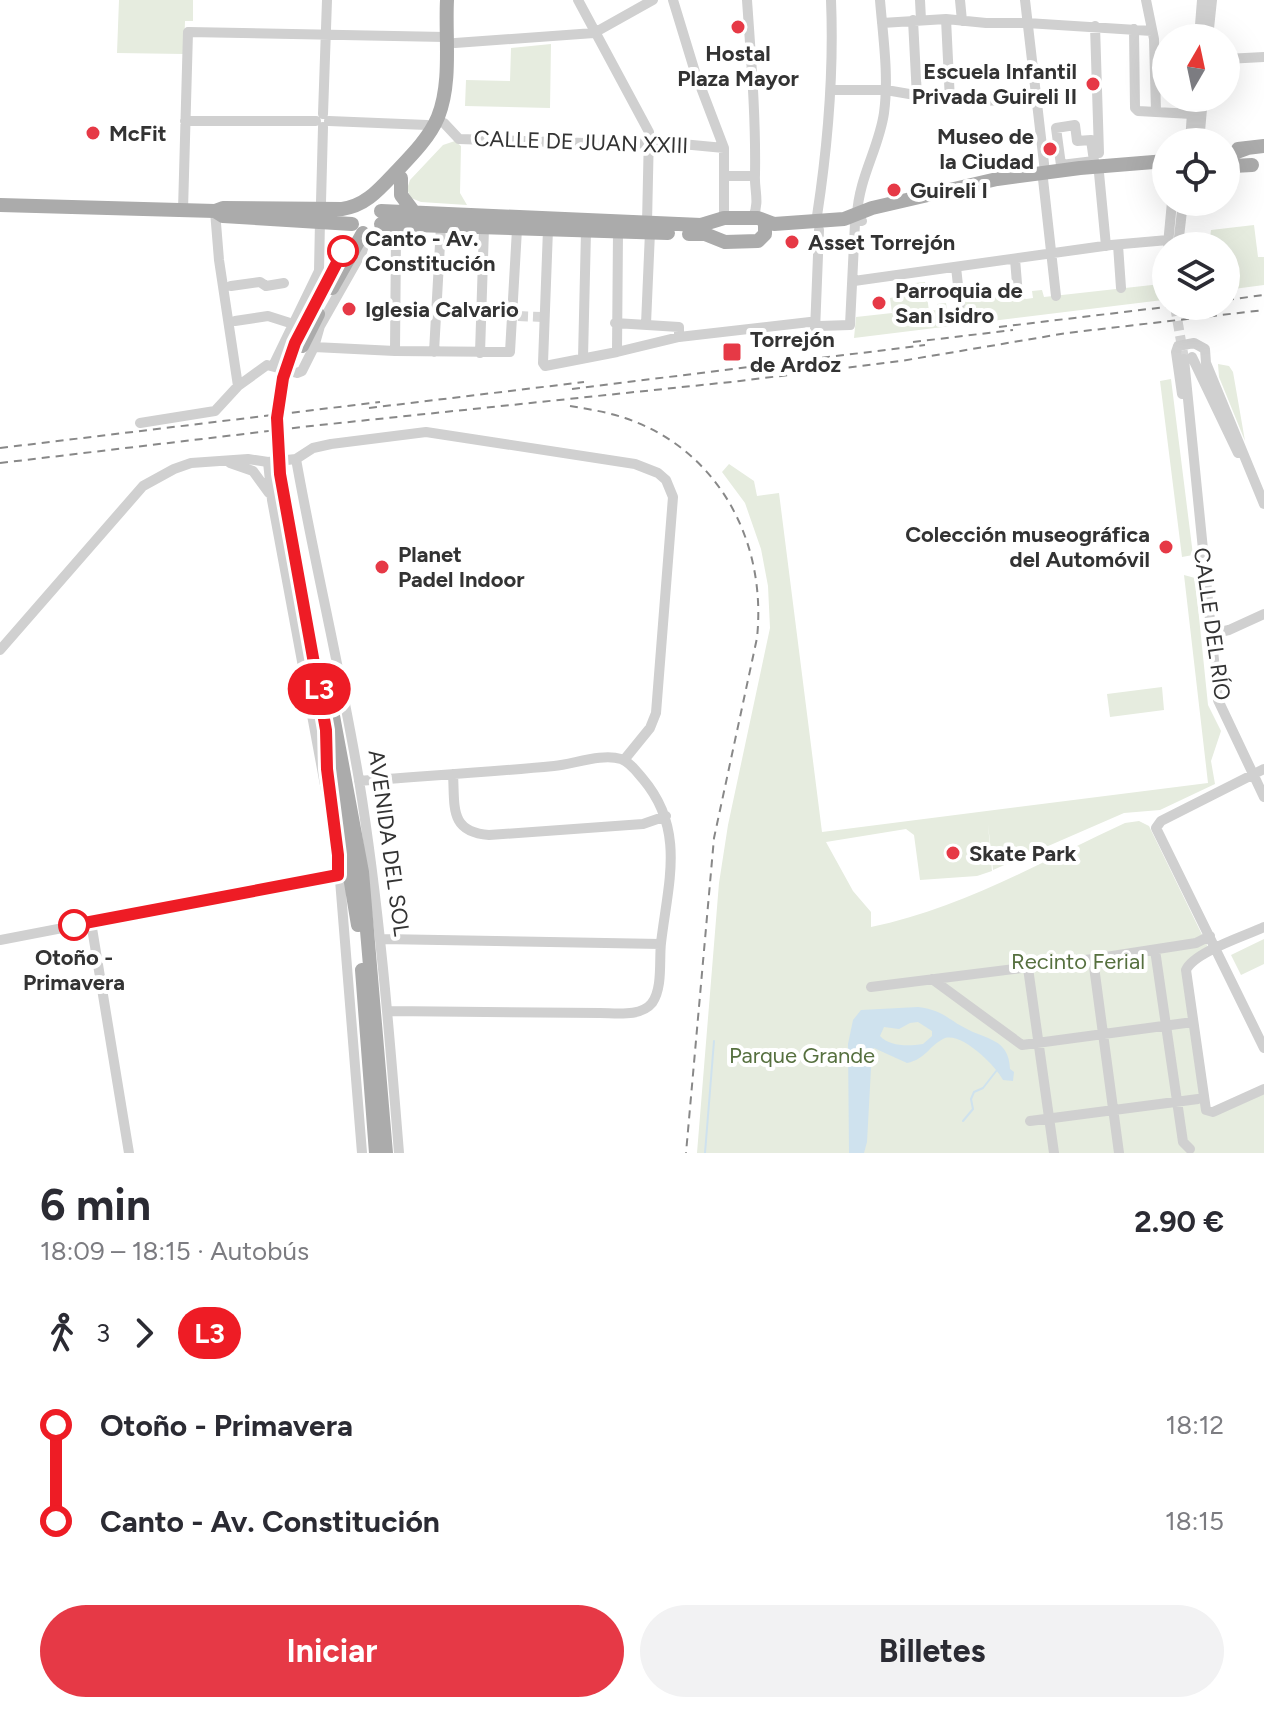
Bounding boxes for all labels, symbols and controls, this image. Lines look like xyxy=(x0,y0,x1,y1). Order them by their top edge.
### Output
marker: Hostal Plaza Mayor xyxy=(729,18,747,36)
north arrow xyxy=(1152,24,1240,112)
map controls xyxy=(1152,24,1240,320)
place label: Hostal Plaza Mayor xyxy=(677,40,799,92)
place label: Escuela Infantil Privada Guireli II xyxy=(912,58,1077,110)
marker: Escuela Infantil Privada Guireli II xyxy=(1084,75,1102,93)
place label: McFit xyxy=(109,120,167,147)
place label: Museo de la Ciudad xyxy=(937,123,1034,175)
marker: McFit xyxy=(84,124,102,142)
street label: CALLE DE JUAN XXIII xyxy=(473,125,689,159)
button: locate xyxy=(1152,128,1240,216)
marker: Museo de la Ciudad xyxy=(1041,140,1059,158)
place label: Guireli I xyxy=(910,177,988,204)
marker: Guireli I xyxy=(885,181,903,199)
place label: Canto - Av. Constitución xyxy=(365,225,495,277)
place label: Asset Torrejón xyxy=(808,229,955,256)
button: layers xyxy=(1152,232,1240,320)
marker: Asset Torrejón xyxy=(783,233,801,251)
marker: Canto - Av. Constitución xyxy=(328,236,358,266)
place label: Parroquia de San Isidro xyxy=(895,277,1023,329)
marker: Parroquia de San Isidro xyxy=(870,294,888,312)
place label: Iglesia Calvario xyxy=(365,296,519,323)
marker: Iglesia Calvario xyxy=(340,300,358,318)
place label: Torrejón de Ardoz xyxy=(750,326,841,378)
marker: Torrejón de Ardoz xyxy=(721,341,743,363)
place label: Colección museográfica del Automóvil xyxy=(905,521,1150,573)
marker: Colección museográfica del Automóvil xyxy=(1157,538,1175,556)
place label: Planet Padel Indoor xyxy=(398,541,525,593)
street label: CALLE DEL RÍO xyxy=(1188,546,1236,702)
marker: Planet Padel Indoor xyxy=(373,558,391,576)
line badge: L3 xyxy=(283,663,355,715)
text: L3 xyxy=(304,672,334,706)
street label: AVENIDA DEL SOL xyxy=(363,748,416,938)
place label: Skate Park xyxy=(969,840,1077,867)
marker: Skate Park xyxy=(944,844,962,862)
marker: Otoño - Primavera xyxy=(59,910,89,940)
place label: Otoño - Primavera xyxy=(23,944,125,996)
park label: Recinto Ferial xyxy=(1011,948,1145,975)
park label: Parque Grande xyxy=(729,1042,875,1069)
text: 6 min xyxy=(40,1178,151,1231)
text: 2.90 € xyxy=(1134,1203,1224,1240)
text: 18:09 – 18:15 · Autobús xyxy=(40,1235,309,1267)
icon: walk xyxy=(40,1311,84,1355)
icon: forward xyxy=(122,1311,166,1355)
text: L3 xyxy=(194,1316,225,1350)
text: 3 xyxy=(96,1317,110,1349)
text: Otoño - Primavera xyxy=(100,1407,353,1444)
text: 18:12 xyxy=(1165,1409,1224,1441)
text: Canto - Av. Constitución xyxy=(100,1503,440,1540)
text: 18:15 xyxy=(1165,1505,1224,1537)
button: Iniciar xyxy=(40,1605,624,1697)
button: Billetes xyxy=(640,1605,1224,1697)

